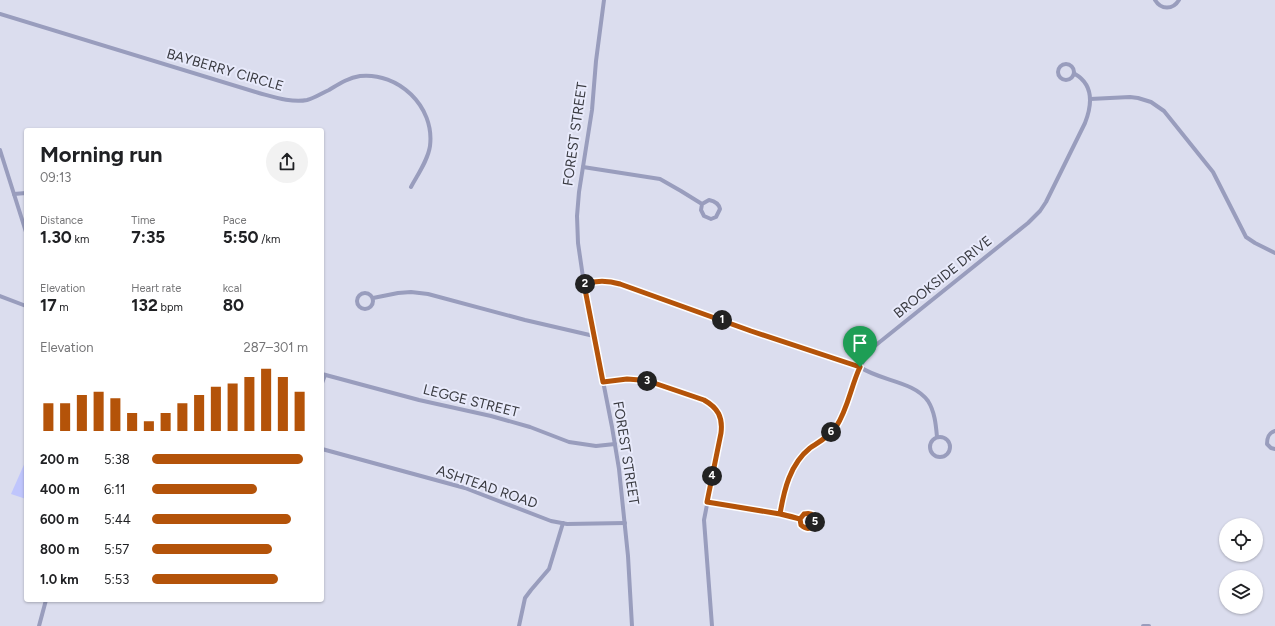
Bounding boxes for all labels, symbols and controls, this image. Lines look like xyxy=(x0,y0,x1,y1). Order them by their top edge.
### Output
street label: BAYBERRY CIRCLE xyxy=(165,45,285,95)
street label: FOREST STREET xyxy=(559,81,591,187)
text: Morning run xyxy=(40,141,163,168)
button: share xyxy=(266,141,308,183)
text: 09:13 xyxy=(40,170,71,185)
text: Distance xyxy=(40,214,83,227)
text: Time xyxy=(131,214,155,227)
text: Pace xyxy=(223,214,246,227)
text: 1.30 xyxy=(40,227,72,247)
text: 7:35 xyxy=(131,227,165,247)
text: 5:50 xyxy=(223,227,259,247)
street label: BROOKSIDE DRIVE xyxy=(890,232,996,322)
text: km xyxy=(72,233,89,246)
text: /km xyxy=(259,233,280,246)
pin: 2 xyxy=(575,274,595,294)
text: 2 xyxy=(582,277,588,290)
text: Elevation xyxy=(40,282,85,295)
text: Heart rate xyxy=(131,282,181,295)
text: kcal xyxy=(223,282,242,295)
text: 17 xyxy=(40,295,57,315)
text: 132 xyxy=(131,295,158,315)
text: 80 xyxy=(223,295,244,315)
text: m xyxy=(57,301,69,314)
text: bpm xyxy=(158,301,183,314)
pin: 1 xyxy=(712,310,732,330)
text: 1 xyxy=(720,313,724,326)
pin xyxy=(843,326,877,367)
icon: arrive xyxy=(849,332,871,354)
text: Elevation xyxy=(40,340,93,355)
text: 287–301 m xyxy=(244,340,308,355)
pin: 3 xyxy=(637,371,657,391)
text: 3 xyxy=(644,374,650,387)
street label: LEGGE STREET xyxy=(421,381,521,421)
street label: FOREST STREET xyxy=(609,400,643,506)
pin: 6 xyxy=(821,422,841,442)
text: 6 xyxy=(828,425,834,438)
text: 200 m xyxy=(40,452,79,467)
text: 5:38 xyxy=(104,452,130,467)
street label: ASHTEAD ROAD xyxy=(434,462,540,512)
pin: 4 xyxy=(702,466,722,486)
text: 4 xyxy=(709,469,715,482)
text: 400 m xyxy=(40,482,80,497)
text: 6:11 xyxy=(104,482,125,497)
text: 600 m xyxy=(40,512,79,527)
text: 5:44 xyxy=(104,512,131,527)
pin: 5 xyxy=(805,512,825,532)
text: 5 xyxy=(812,515,818,528)
map controls xyxy=(1219,518,1263,614)
button: locate xyxy=(1219,518,1263,562)
text: 800 m xyxy=(40,542,79,557)
text: 5:57 xyxy=(104,542,129,557)
button: layers xyxy=(1219,570,1263,614)
text: 1.0 km xyxy=(40,572,79,587)
text: 5:53 xyxy=(104,572,129,587)

